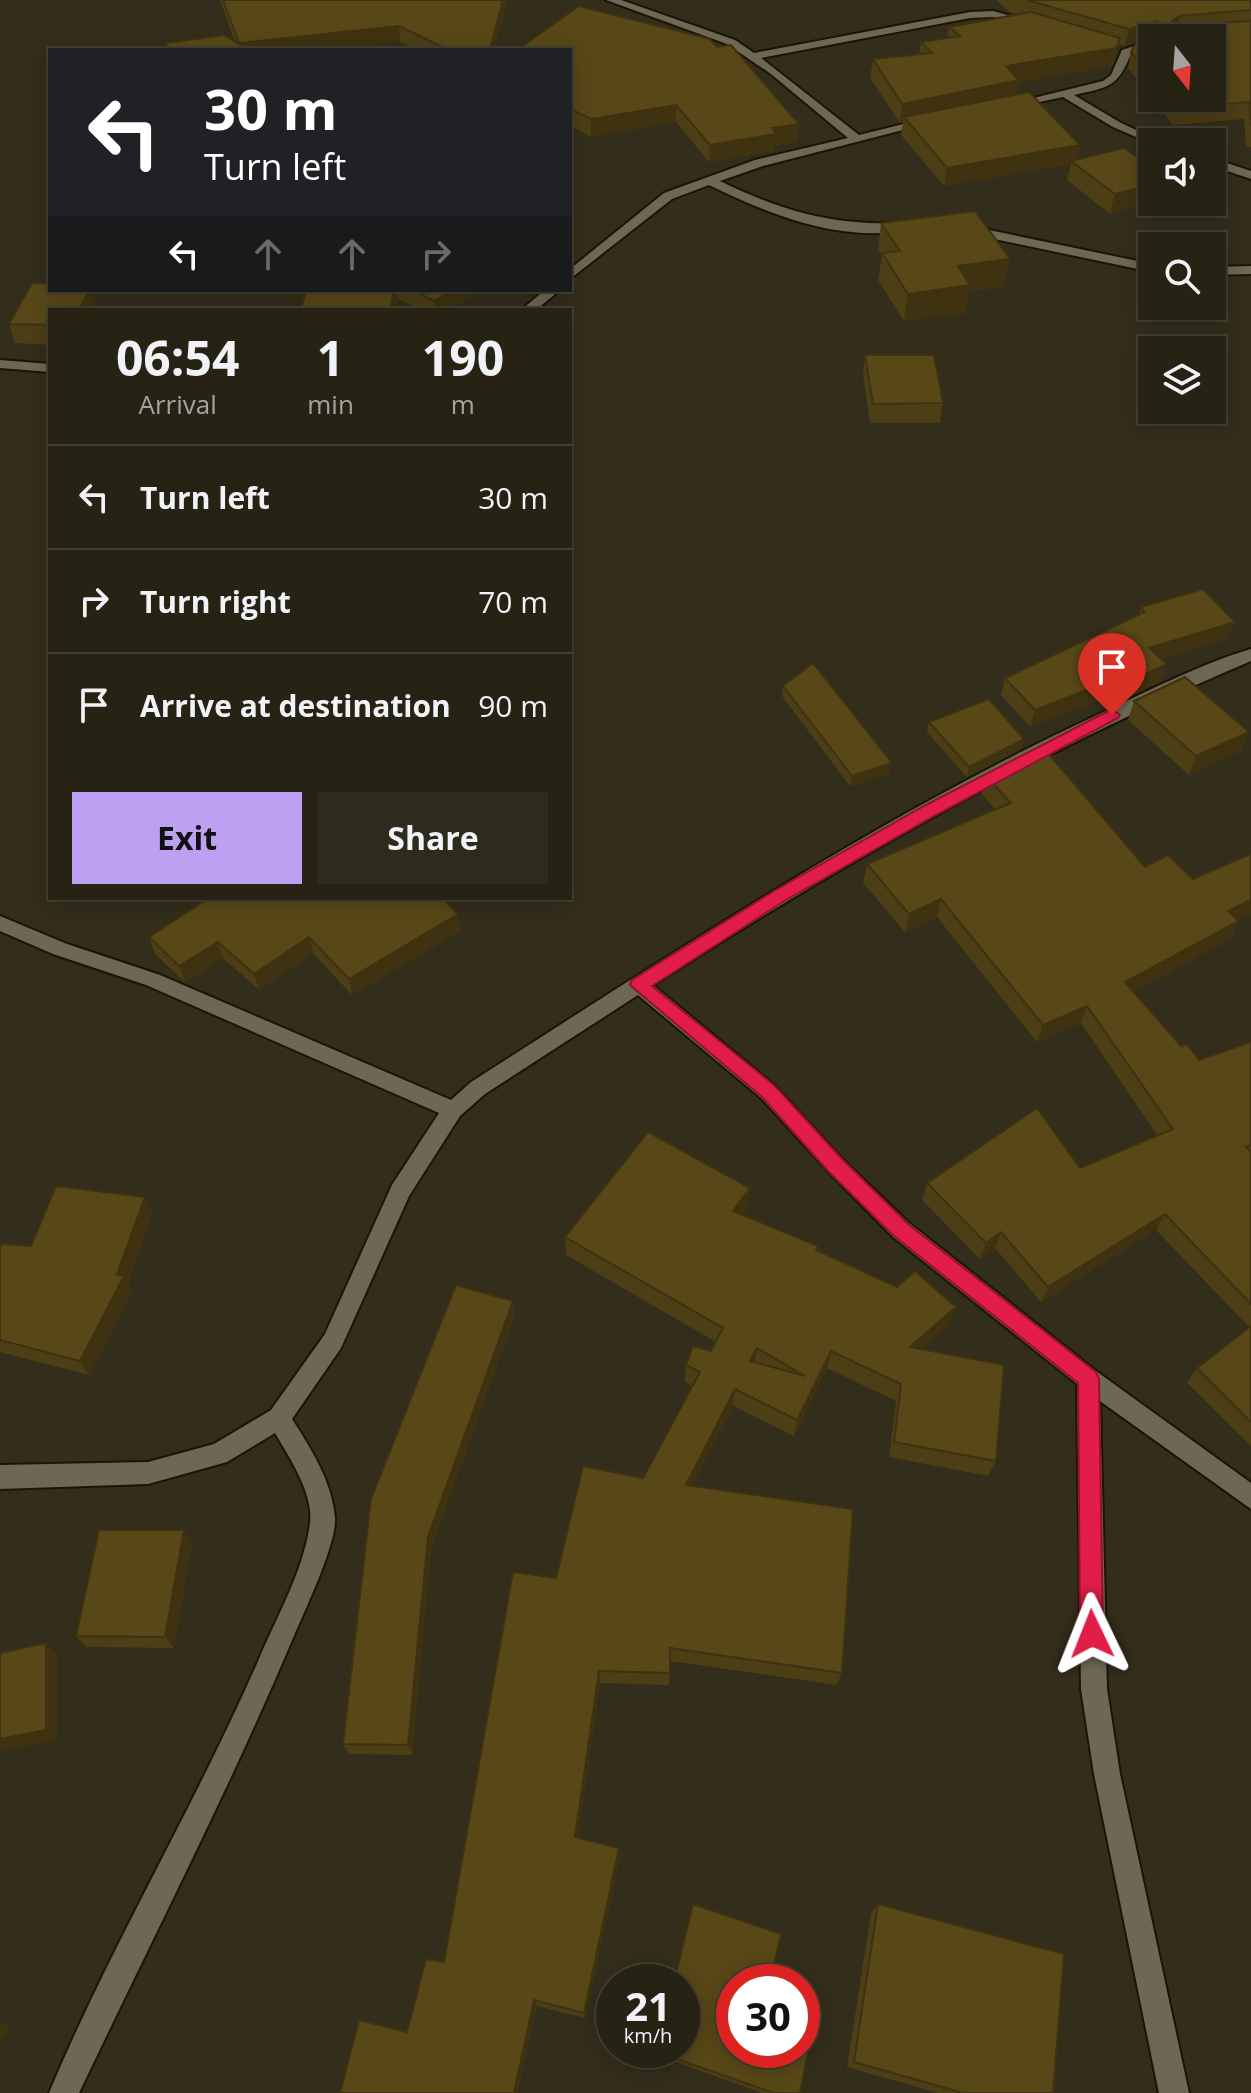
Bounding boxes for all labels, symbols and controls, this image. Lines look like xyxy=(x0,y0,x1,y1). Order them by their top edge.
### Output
north arrow xyxy=(1138,24,1226,112)
map controls xyxy=(1138,24,1226,424)
text: 30 m xyxy=(204,70,338,146)
icon: left xyxy=(72,80,176,184)
button: sound xyxy=(1138,128,1226,216)
text: Turn left xyxy=(204,142,346,191)
icon: left xyxy=(162,232,206,276)
icon: ahead xyxy=(246,232,290,276)
icon: ahead xyxy=(330,232,374,276)
icon: right xyxy=(414,232,458,276)
button: search xyxy=(1138,232,1226,320)
text: 06:54 xyxy=(116,325,239,390)
text: 1 xyxy=(317,325,344,390)
text: 190 xyxy=(422,325,504,390)
button: layers xyxy=(1138,336,1226,424)
text: Arrival xyxy=(138,386,217,422)
text: min xyxy=(307,386,354,422)
text: m xyxy=(451,386,475,422)
icon: left xyxy=(72,475,116,519)
text: Turn left xyxy=(140,477,270,518)
text: 30 m xyxy=(478,477,548,518)
icon: right xyxy=(72,579,116,623)
text: Turn right xyxy=(140,581,291,622)
text: 70 m xyxy=(478,581,548,622)
pin xyxy=(1078,633,1146,715)
icon: arrive xyxy=(1090,645,1134,689)
icon: arrive xyxy=(72,683,116,727)
text: Arrive at destination xyxy=(140,685,451,726)
text: 90 m xyxy=(478,685,548,726)
button: Exit xyxy=(72,792,302,884)
button: Share xyxy=(318,792,548,884)
position arrow xyxy=(1050,1592,1134,1676)
speed limit sign: 30 xyxy=(716,1964,820,2068)
text: 21 xyxy=(625,1978,671,2033)
text: km/h xyxy=(624,2022,672,2049)

